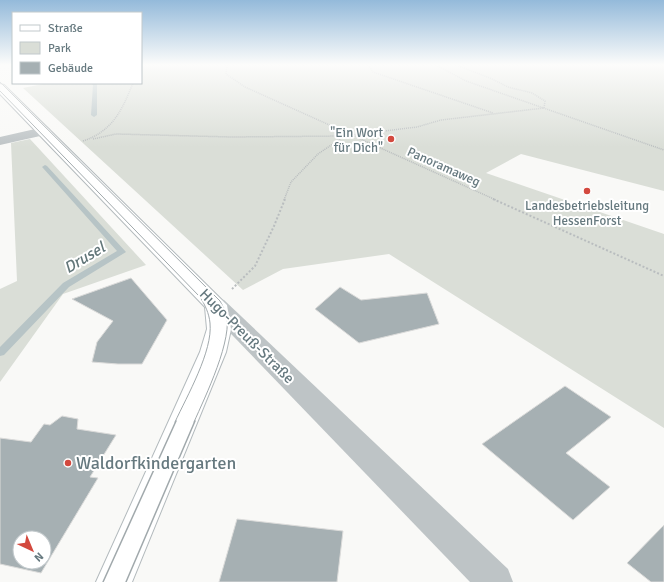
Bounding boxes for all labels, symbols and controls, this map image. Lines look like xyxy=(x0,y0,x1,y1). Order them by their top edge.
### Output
legend xyxy=(12,12,142,84)
text: Straße xyxy=(48,21,83,36)
text: Park xyxy=(48,41,71,56)
text: Gebäude xyxy=(48,61,93,76)
place label: "Ein Wort für Dich" xyxy=(330,125,383,156)
marker: "Ein Wort für Dich" xyxy=(386,134,396,144)
street label: Panoramaweg xyxy=(405,144,483,190)
marker: Landesbetriebsleitung HessenForst xyxy=(582,186,592,196)
place label: Landesbetriebsleitung HessenForst xyxy=(525,198,649,229)
water label: Drusel xyxy=(60,237,110,278)
street label: Hugo-Preuß-Straße xyxy=(196,285,298,387)
place label: Waldorfkindergarten xyxy=(76,452,236,474)
marker: Waldorfkindergarten xyxy=(63,458,73,468)
north arrow xyxy=(12,530,52,570)
text: N xyxy=(31,549,46,564)

